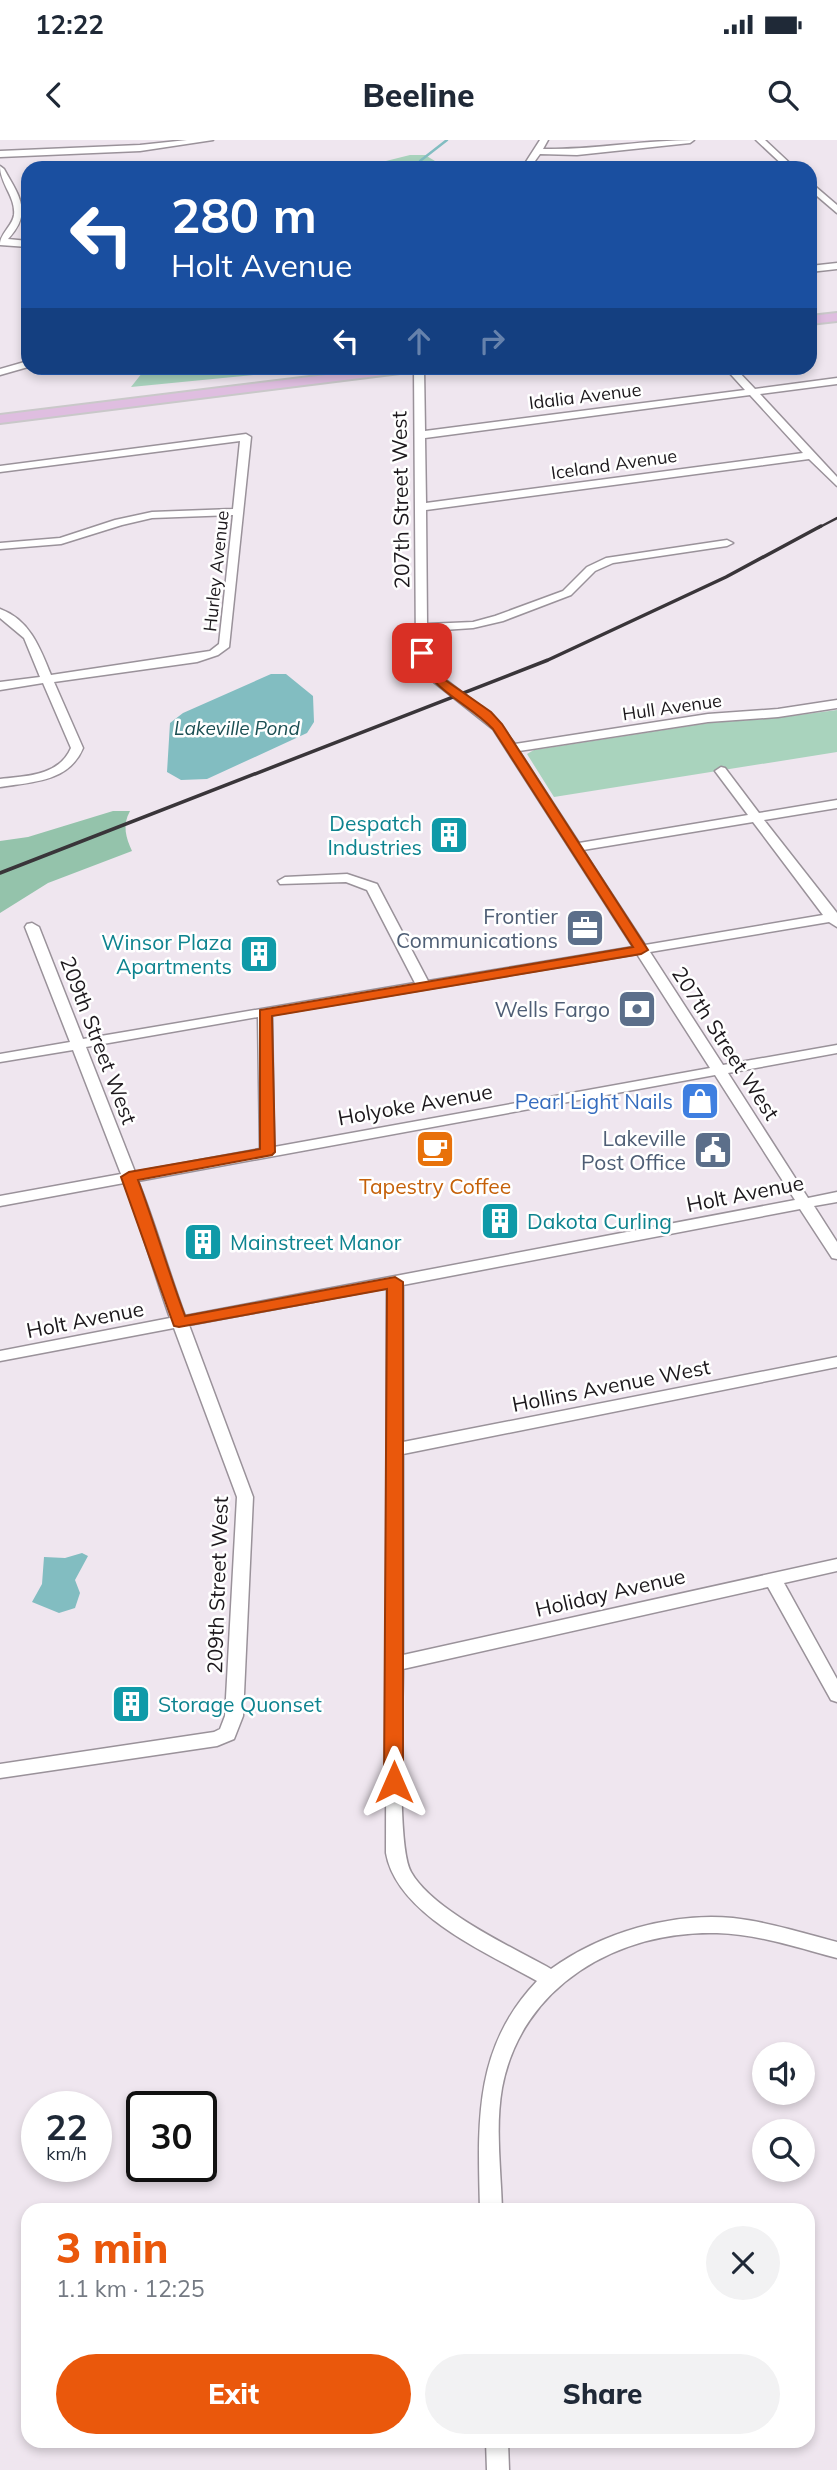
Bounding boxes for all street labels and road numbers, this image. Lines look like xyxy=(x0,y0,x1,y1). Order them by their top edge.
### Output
street label: Idalia Avenue xyxy=(528,378,642,414)
street label: 207th Street West xyxy=(385,411,415,589)
street label: Iceland Avenue xyxy=(550,444,678,484)
street label: Hurley Avenue xyxy=(198,509,234,633)
street label: Hull Avenue xyxy=(621,689,723,725)
street label: 209th Street West xyxy=(55,952,143,1128)
street label: 207th Street West xyxy=(667,961,785,1125)
street label: Holyoke Avenue xyxy=(336,1078,494,1130)
street label: Holt Avenue xyxy=(684,1169,806,1217)
street label: Holt Avenue xyxy=(24,1295,146,1343)
street label: Hollins Avenue West xyxy=(510,1353,712,1417)
street label: 209th Street West xyxy=(201,1496,233,1674)
street label: Holiday Avenue xyxy=(533,1562,687,1622)

